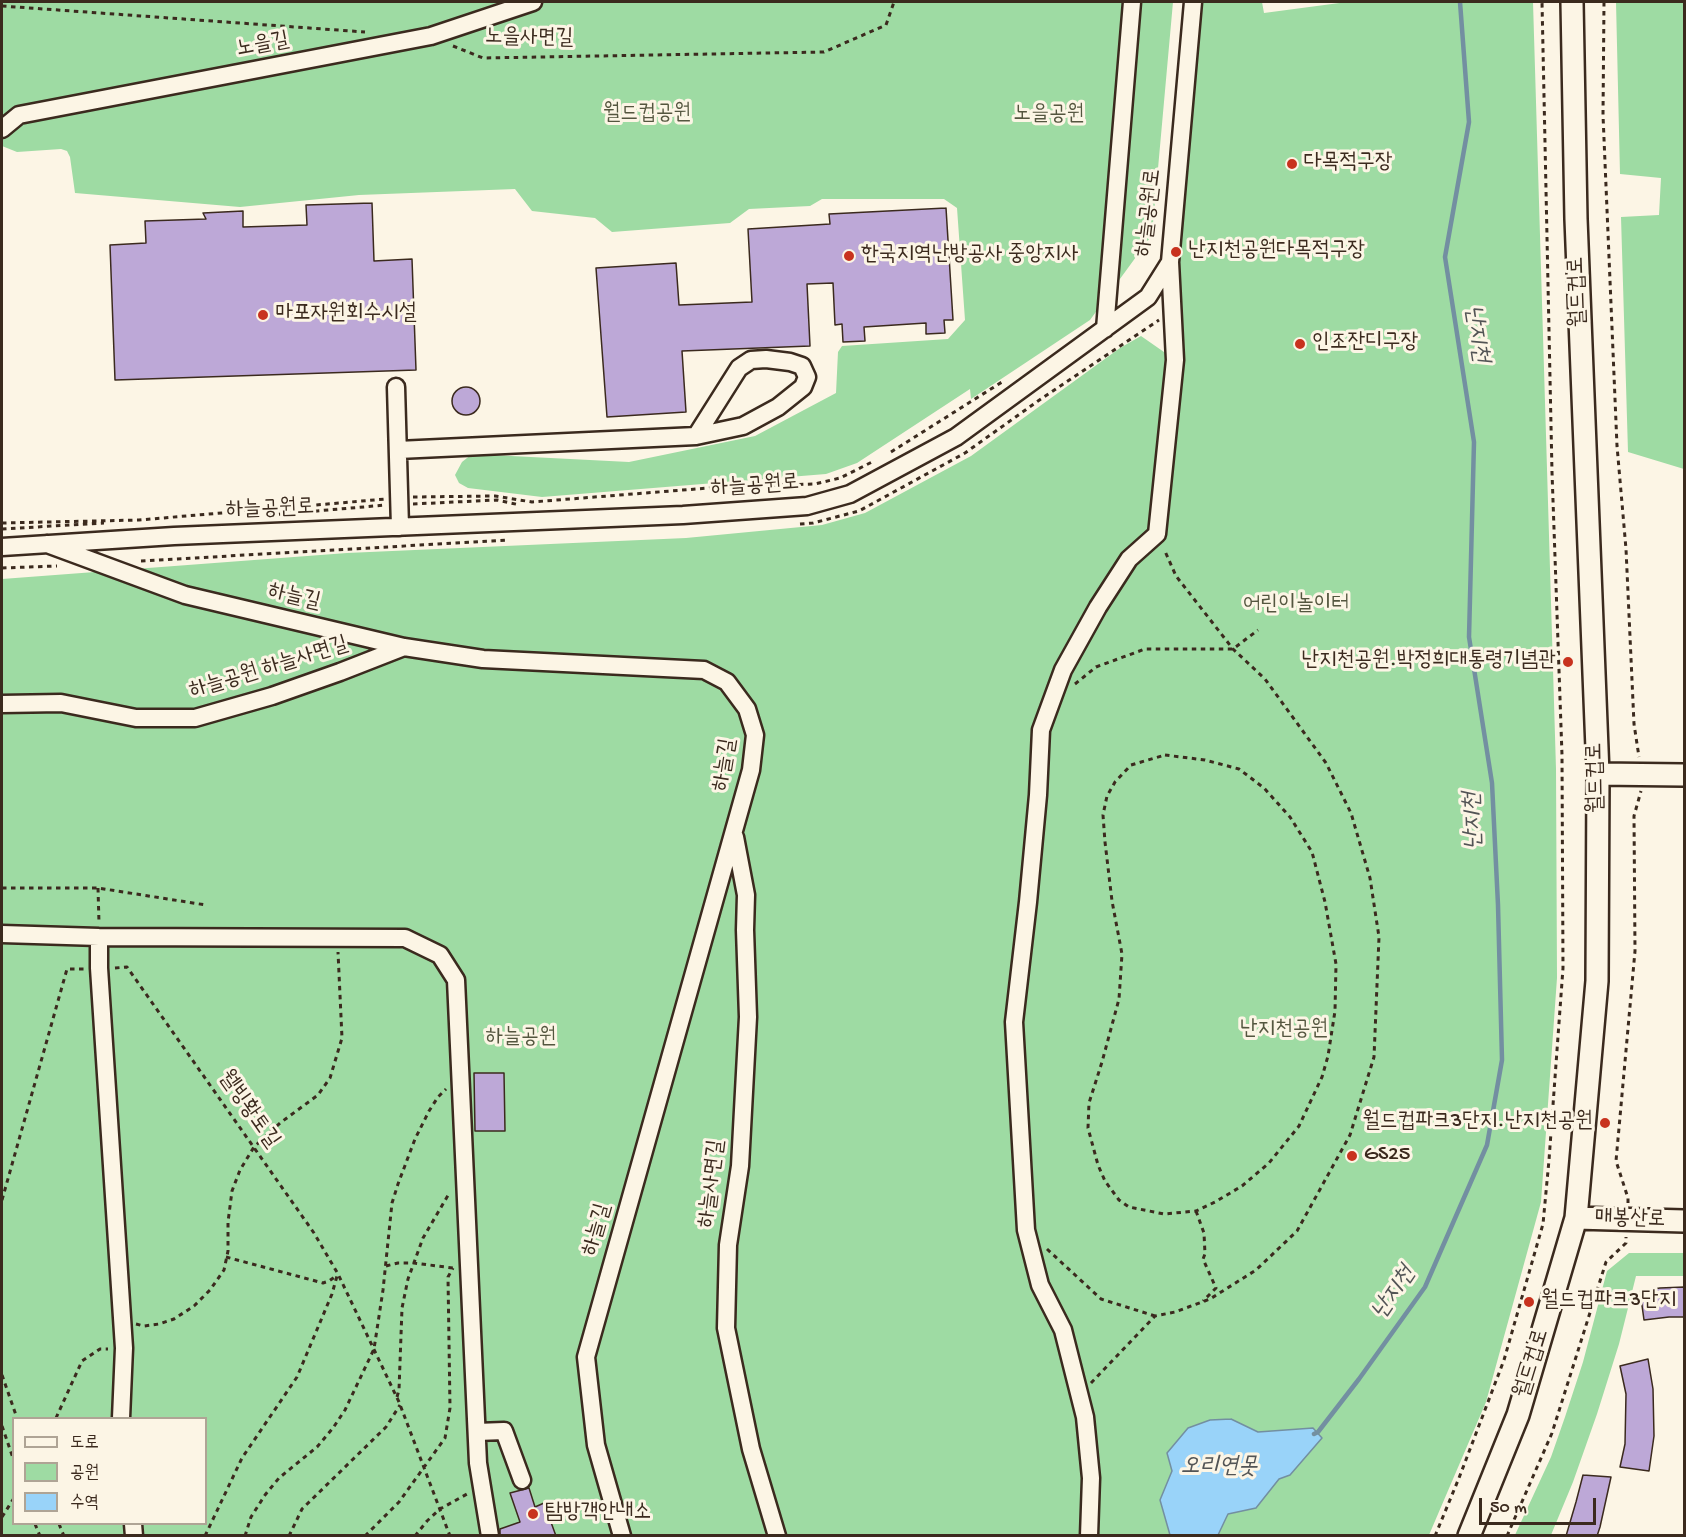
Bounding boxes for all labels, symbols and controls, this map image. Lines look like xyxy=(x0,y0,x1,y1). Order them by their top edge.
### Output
street label: 노을사면길 xyxy=(485,25,573,53)
street label: 노을길 xyxy=(234,28,292,64)
park label: 월드컵공원 xyxy=(603,102,691,128)
park label: 노을공원 xyxy=(1014,103,1084,129)
place label: 다목적구장 xyxy=(1304,151,1393,177)
marker: 다목적구장 xyxy=(1285,157,1299,171)
street label: 하늘공원로 xyxy=(1132,167,1168,259)
place label: 난지천공원다목적구장 xyxy=(1188,239,1365,265)
place label: 한국지역난방공사 중앙지사 xyxy=(861,243,1079,269)
marker: 난지천공원다목적구장 xyxy=(1169,245,1183,259)
marker: 한국지역난방공사 중앙지사 xyxy=(842,249,856,263)
street label: 월드컵로 xyxy=(1565,256,1593,328)
place label: 마포자원회수시설 xyxy=(275,302,417,328)
water label: 난지천 xyxy=(1456,303,1494,365)
marker: 마포자원회수시설 xyxy=(256,308,270,322)
place label: 인조잔디구장 xyxy=(1312,331,1418,357)
marker: 인조잔디구장 xyxy=(1293,337,1307,351)
street label: 하늘공원로 xyxy=(710,471,800,503)
street label: 하늘공원로 xyxy=(225,495,315,525)
street label: 하늘길 xyxy=(265,579,323,617)
park label: 어린이놀이터 xyxy=(1243,593,1349,619)
street label: 하늘공원 하늘사면길 xyxy=(186,632,352,706)
place label: 난지천공원.박정희대통령기념관 xyxy=(1301,649,1556,675)
marker: 난지천공원.박정희대통령기념관 xyxy=(1561,655,1575,669)
street label: 하늘길 xyxy=(709,737,743,793)
street label: 월드컵로 xyxy=(1583,742,1611,814)
water label: 난지천 xyxy=(1460,792,1490,850)
park label: 난지천공원 xyxy=(1240,1018,1328,1044)
park label: 하늘공원 xyxy=(486,1026,556,1052)
street label: 웰빙황토길 xyxy=(212,1066,284,1154)
place label: 월드컵파크3단지.난지천공원 xyxy=(1362,1110,1593,1136)
marker: 월드컵파크3단지.난지천공원 xyxy=(1598,1116,1612,1130)
street label: 하늘사면길 xyxy=(695,1138,731,1230)
place label: GS25 xyxy=(1364,1143,1410,1169)
marker: GS25 xyxy=(1345,1149,1359,1163)
street label: 하늘길 xyxy=(578,1201,618,1259)
street label: 매봉산로 xyxy=(1594,1206,1666,1234)
water label: 난지천 xyxy=(1367,1262,1423,1326)
place label: 월드컵파크3단지 xyxy=(1541,1289,1676,1315)
marker: 월드컵파크3단지 xyxy=(1522,1295,1536,1309)
street label: 월드컵로 xyxy=(1510,1326,1556,1402)
legend xyxy=(12,1417,207,1525)
text: 도로 xyxy=(70,1433,99,1454)
water label: 오리연못 xyxy=(1180,1454,1258,1482)
text: 공원 xyxy=(70,1463,99,1484)
scale bar xyxy=(1482,1486,1599,1524)
text: 수역 xyxy=(70,1493,99,1514)
text: 50 m xyxy=(1490,1498,1527,1519)
place label: 탐방객안내소 xyxy=(545,1501,651,1527)
marker: 탐방객안내소 xyxy=(526,1507,540,1521)

